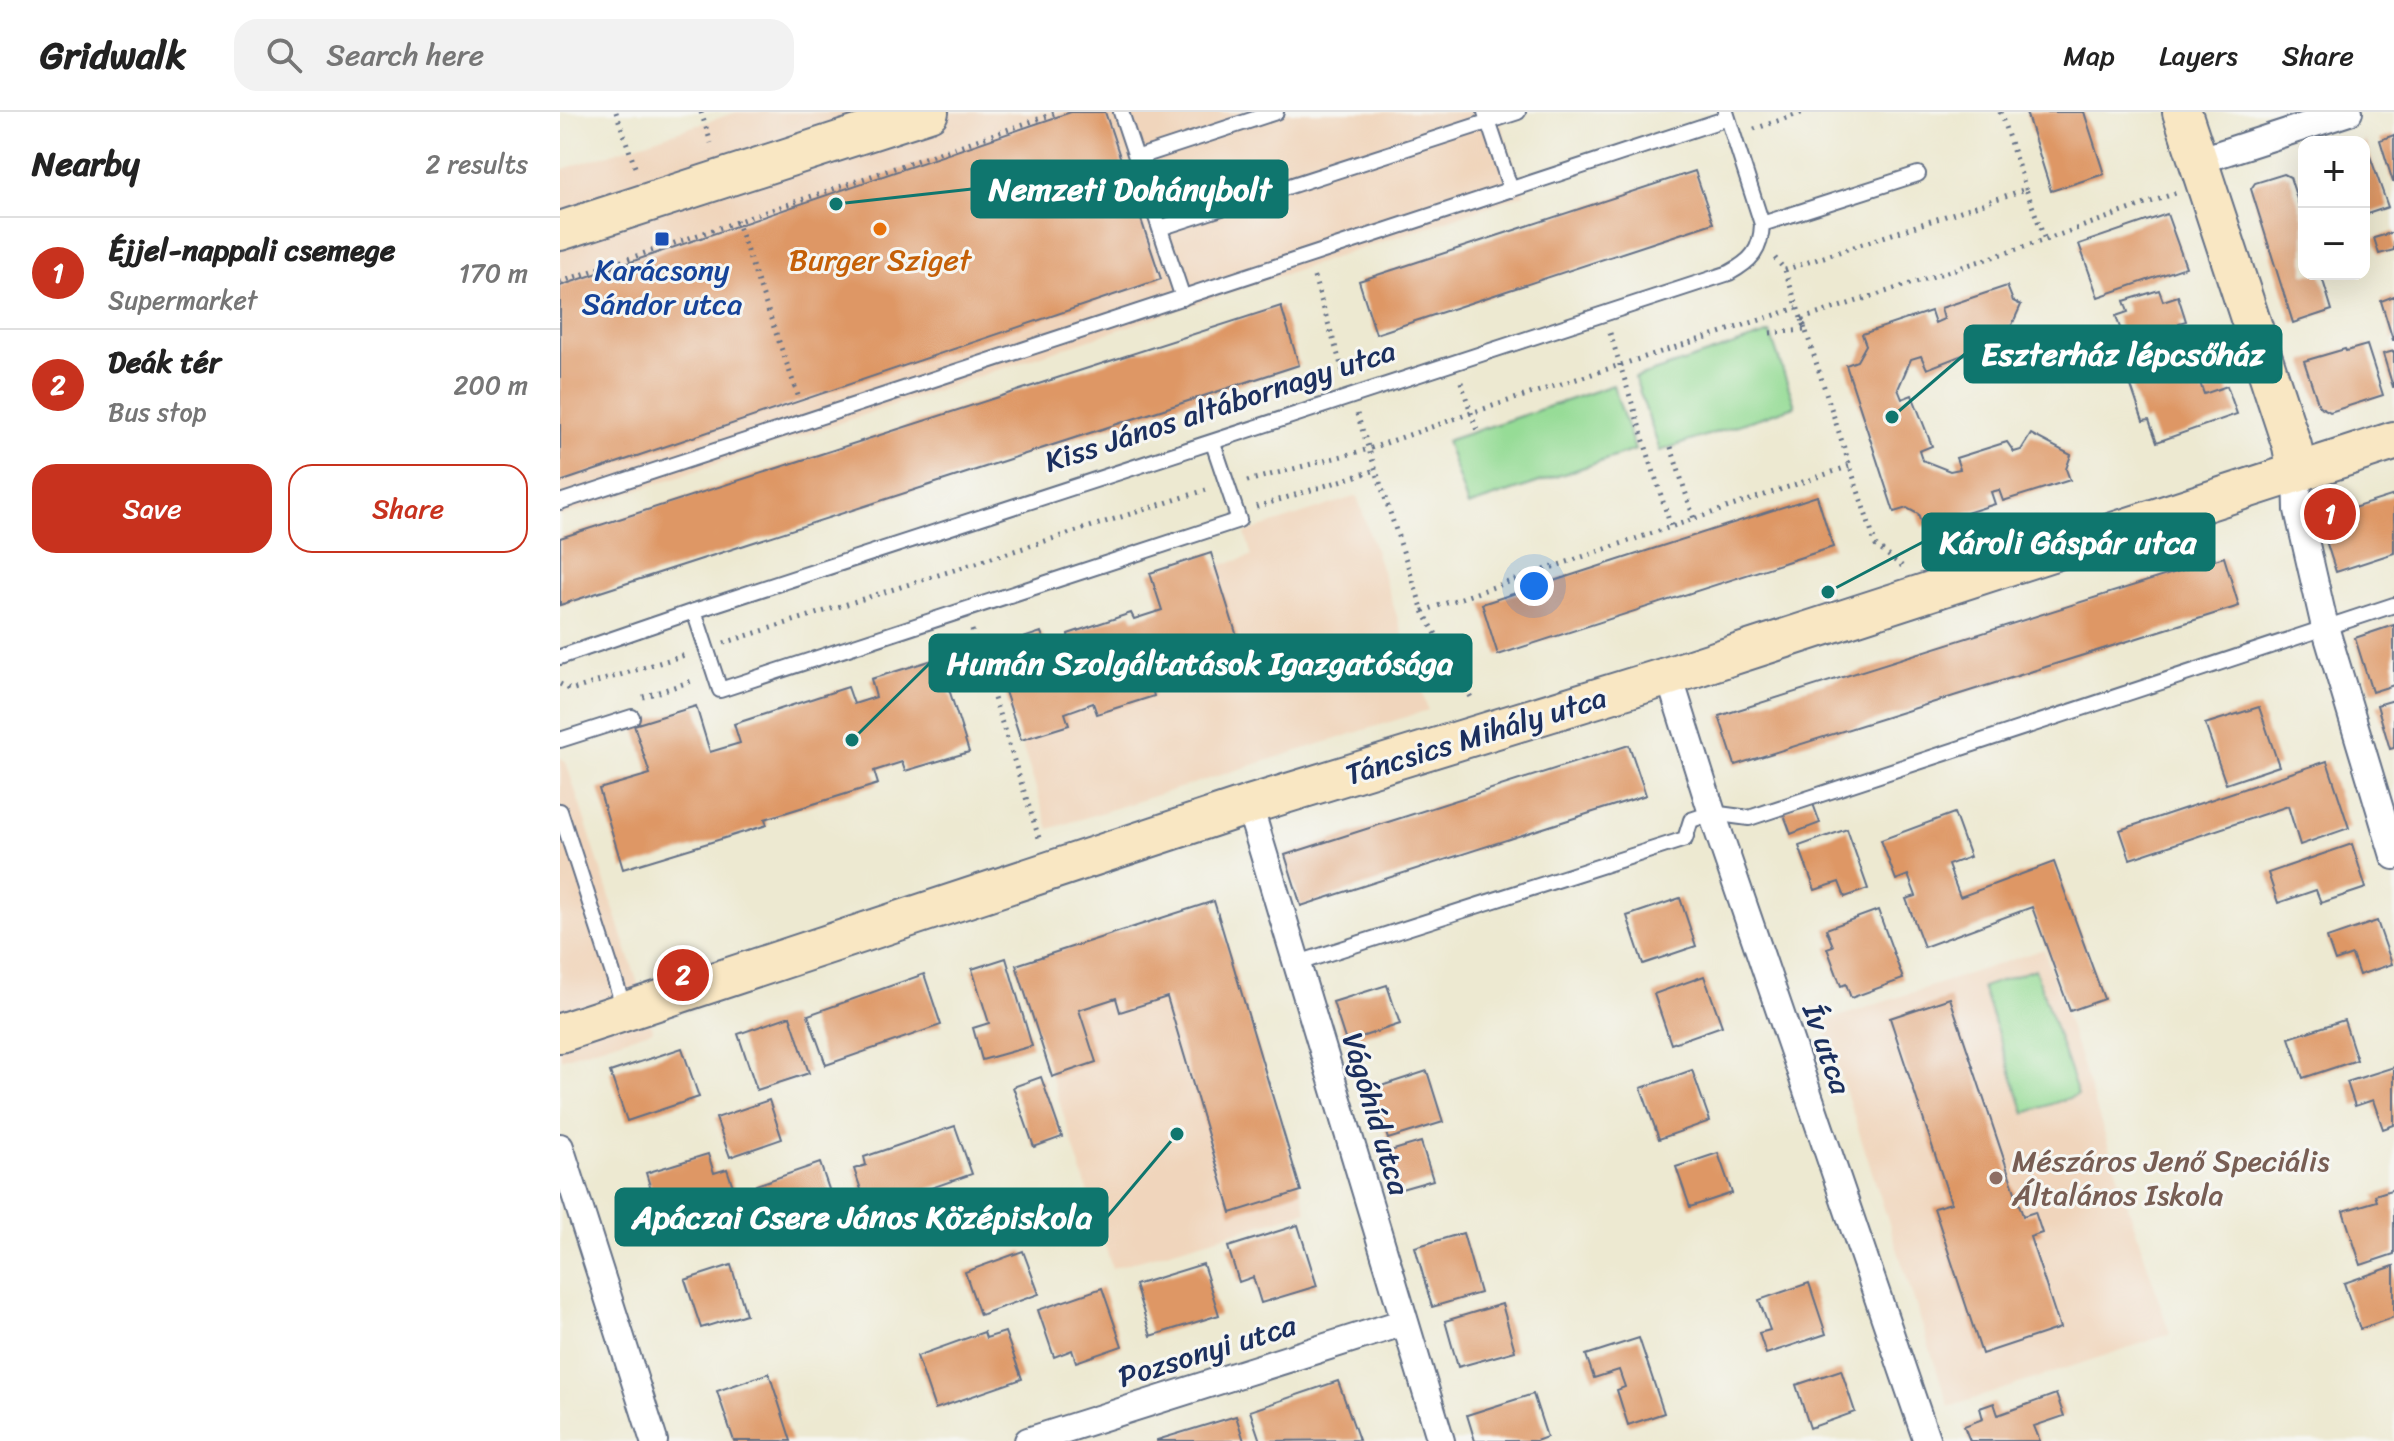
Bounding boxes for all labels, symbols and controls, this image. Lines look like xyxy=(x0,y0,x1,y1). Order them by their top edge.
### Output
search box xyxy=(234,19,794,91)
text: Gridwalk xyxy=(40,22,186,89)
text: Search here xyxy=(326,28,484,82)
text: Map xyxy=(2063,31,2115,80)
text: Layers xyxy=(2159,31,2238,80)
text: Share xyxy=(2282,31,2354,80)
icon: search xyxy=(262,33,306,77)
text: Nearby xyxy=(32,134,140,194)
map controls xyxy=(2298,136,2370,280)
button: + xyxy=(2298,136,2370,208)
text: 2 results xyxy=(426,141,528,187)
callout: Nemzeti Dohánybolt xyxy=(972,161,1287,217)
text: Nemzeti Dohánybolt xyxy=(988,161,1273,218)
button: − xyxy=(2298,208,2370,280)
marker: Burger Sziget xyxy=(871,220,889,238)
text: Éjjel-nappali csemege xyxy=(108,223,395,277)
marker: Karácsony Sándor utca xyxy=(653,230,671,248)
place label: Burger Sziget xyxy=(789,233,973,287)
place label: Karácsony Sándor utca xyxy=(582,243,742,331)
text: 1 xyxy=(52,250,64,296)
text: 170 m xyxy=(459,250,528,296)
text: Supermarket xyxy=(108,277,257,323)
street label: Kiss János altábornagy utca xyxy=(1037,324,1403,488)
callout: Eszterház lépcsőház xyxy=(1965,326,2281,382)
text: Eszterház lépcsőház xyxy=(1981,326,2266,383)
text: Deák tér xyxy=(108,335,221,389)
text: 2 xyxy=(50,362,66,408)
text: 200 m xyxy=(453,362,528,408)
text: Bus stop xyxy=(108,389,206,435)
button: Save xyxy=(32,464,272,553)
button: Share xyxy=(288,464,528,553)
pin: 1 xyxy=(2304,484,2356,544)
callout: Károli Gáspár utca xyxy=(1923,514,2214,570)
text: Károli Gáspár utca xyxy=(1939,514,2197,571)
your location xyxy=(1514,566,1554,606)
callout: Humán Szolgáltatások Igazgatósága xyxy=(930,635,1471,691)
text: Humán Szolgáltatások Igazgatósága xyxy=(947,635,1454,692)
street label: Táncsics Mihály utca xyxy=(1339,671,1613,801)
pin: 2 xyxy=(657,945,709,1005)
street label: Ív utca xyxy=(1786,995,1868,1103)
street label: Vágóhíd utca xyxy=(1326,1026,1427,1203)
place label: Mészáros Jenő Speciális Általános Iskola xyxy=(2011,1134,2330,1222)
marker: Mészáros Jenő Speciális Általános Iskola xyxy=(1987,1169,2005,1187)
callout: Apáczai Csere János Középiskola xyxy=(616,1189,1107,1245)
text: Apáczai Csere János Középiskola xyxy=(630,1189,1093,1246)
street label: Pozsonyi utca xyxy=(1111,1298,1304,1404)

